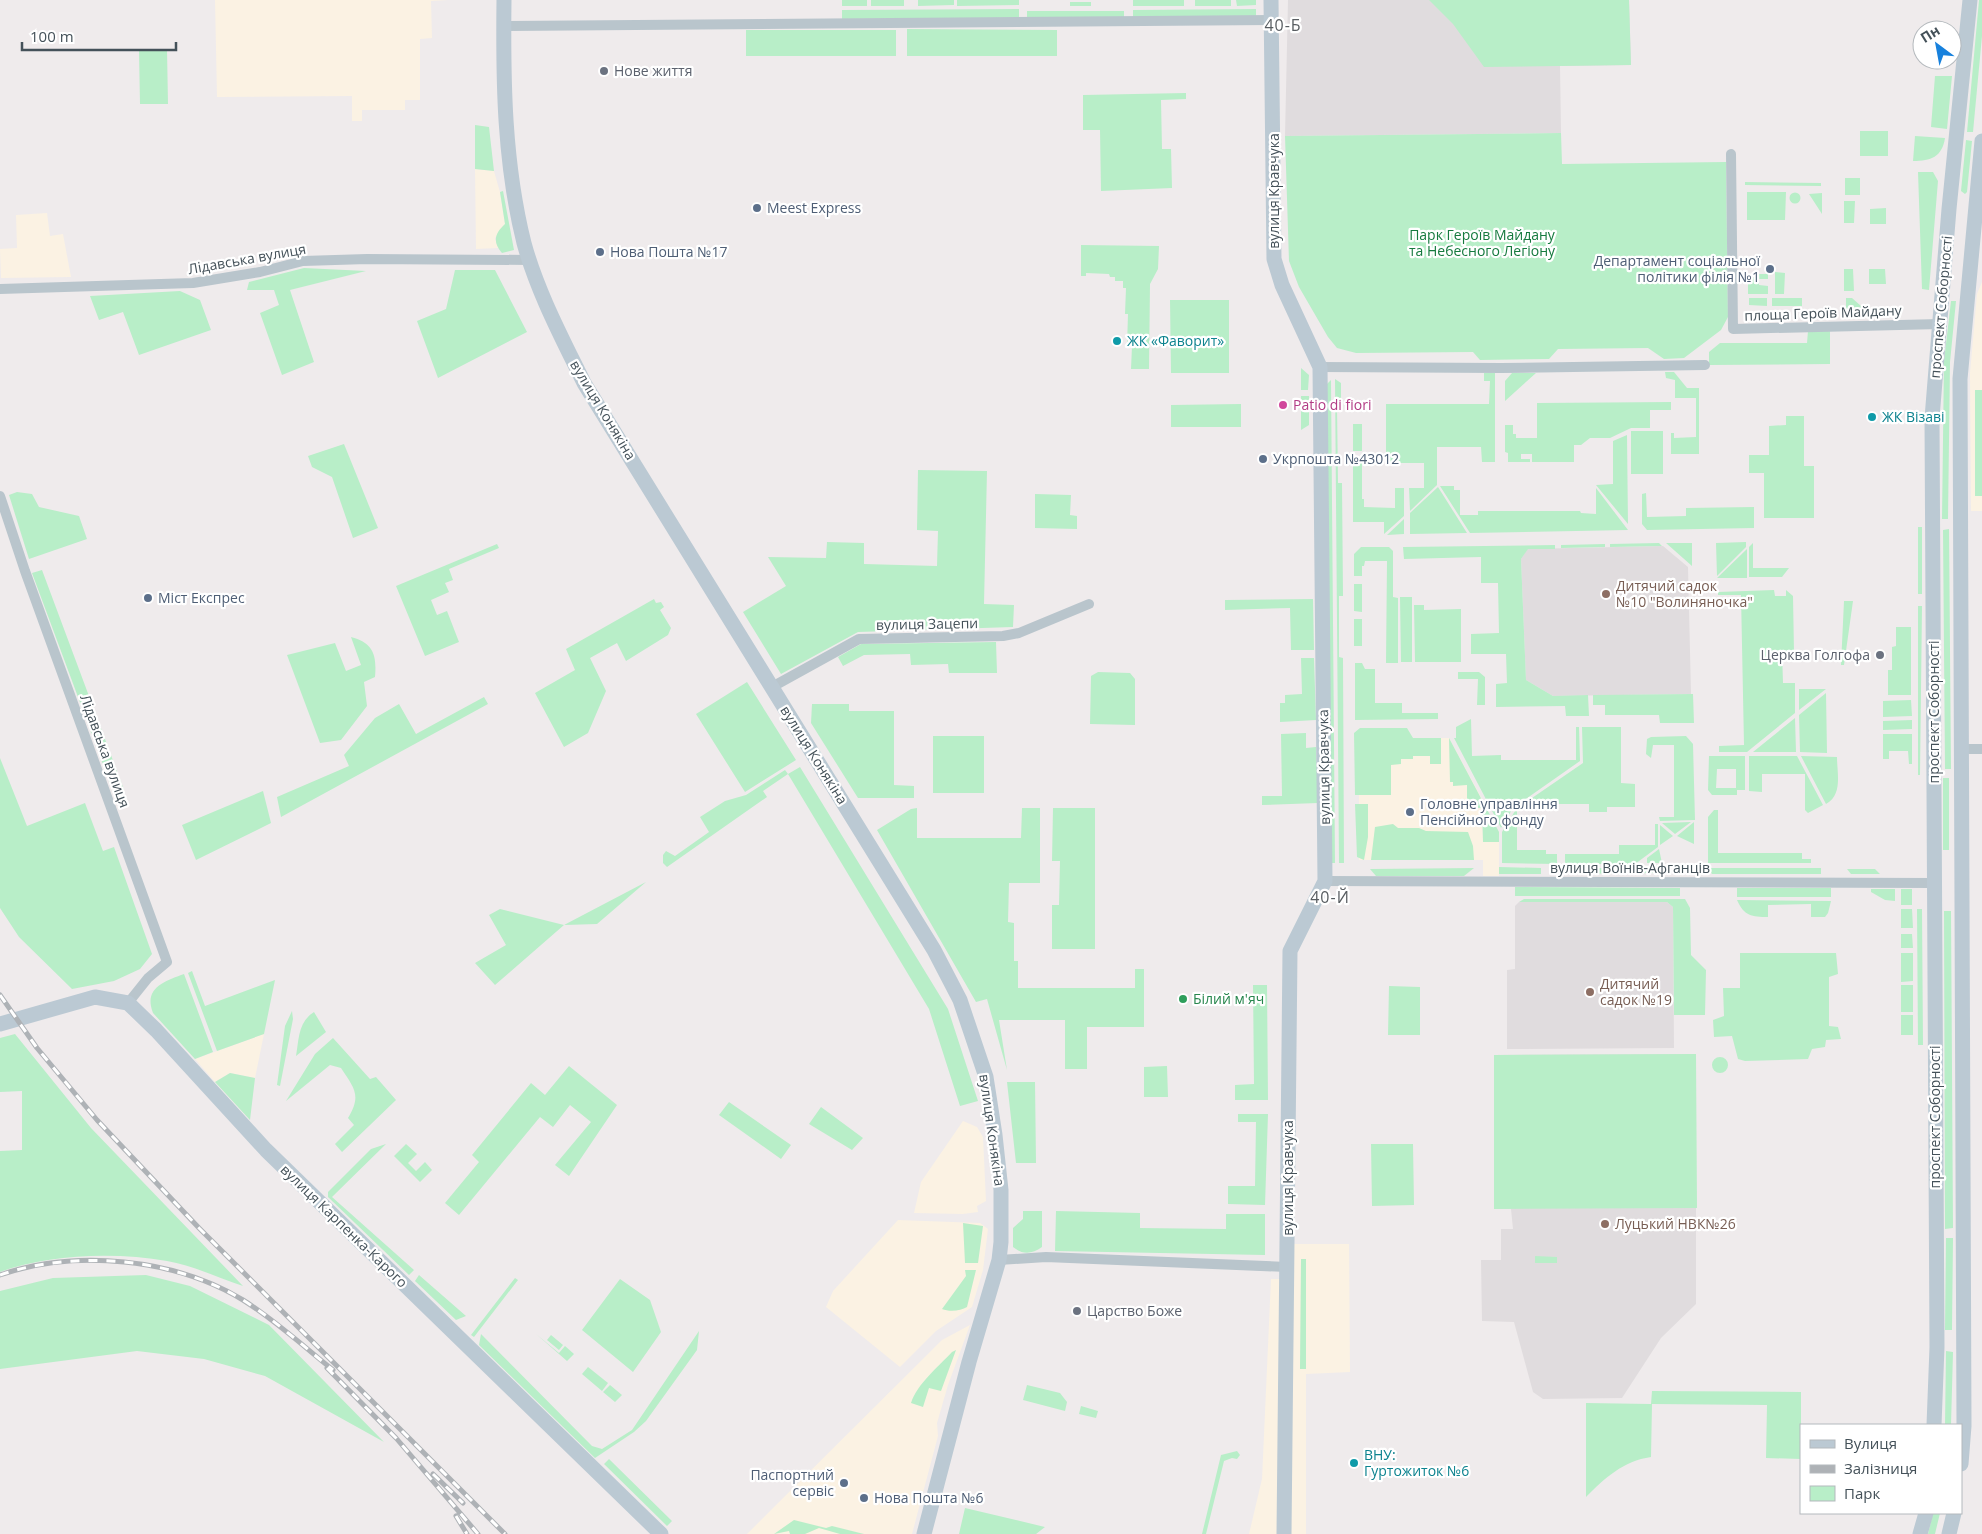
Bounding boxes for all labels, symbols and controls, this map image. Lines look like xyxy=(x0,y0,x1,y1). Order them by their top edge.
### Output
district label: 40-Б xyxy=(1264,14,1302,36)
scale bar xyxy=(22,20,176,52)
north arrow xyxy=(1912,20,1962,70)
text: Пн xyxy=(1916,20,1943,47)
text: 100 m xyxy=(30,26,74,46)
place label: Нове життя xyxy=(614,61,692,80)
marker: Нове життя xyxy=(598,65,610,77)
street label: вулиця Кравчука xyxy=(1264,133,1283,249)
place label: Meest Express xyxy=(767,198,862,217)
marker: Meest Express xyxy=(751,202,763,214)
park label: Парк Героїв Майдану та Небесного Легіону xyxy=(1409,225,1556,260)
street label: проспект Соборності xyxy=(1925,235,1956,379)
street label: Лідавська вулиця xyxy=(186,239,307,278)
place label: Нова Пошта №17 xyxy=(610,242,728,261)
marker: Нова Пошта №17 xyxy=(594,246,606,258)
place label: Департамент соціальної політики філія №1 xyxy=(1594,251,1760,286)
marker: Департамент соціальної політики філія №1 xyxy=(1764,263,1776,275)
street label: площа Героїв Майдану xyxy=(1744,300,1903,325)
place label: ЖК «Фаворит» xyxy=(1127,331,1224,350)
marker: ЖК «Фаворит» xyxy=(1111,335,1123,347)
street label: вулиця Конякіна xyxy=(566,356,641,463)
place label: Patio di fiori xyxy=(1293,395,1371,414)
marker: Patio di fiori xyxy=(1277,399,1289,411)
place label: ЖК Візаві xyxy=(1882,407,1945,426)
marker: ЖК Візаві xyxy=(1866,411,1878,423)
place label: Укрпошта №43012 xyxy=(1273,449,1399,468)
marker: Укрпошта №43012 xyxy=(1257,453,1269,465)
place label: Дитячий садок №10 "Волиняночка" xyxy=(1616,576,1753,611)
place label: Міст Експрес xyxy=(158,588,245,607)
marker: Дитячий садок №10 "Волиняночка" xyxy=(1600,588,1612,600)
marker: Міст Експрес xyxy=(142,592,154,604)
street label: вулиця Зацепи xyxy=(876,613,978,634)
street label: проспект Соборності xyxy=(1924,640,1943,784)
place label: Церква Голгофа xyxy=(1761,645,1870,664)
marker: Церква Голгофа xyxy=(1874,649,1886,661)
street label: Лідавська вулиця xyxy=(76,692,135,810)
street label: вулиця Конякіна xyxy=(776,702,852,808)
street label: вулиця Кравчука xyxy=(1313,709,1334,825)
place label: Головне управління Пенсійного фонду xyxy=(1420,794,1558,829)
marker: Головне управління Пенсійного фонду xyxy=(1404,806,1416,818)
street label: вулиця Воїнів-Афганців xyxy=(1550,858,1710,877)
district label: 40-Й xyxy=(1310,886,1350,908)
place label: Дитячий садок №19 xyxy=(1600,974,1672,1009)
marker: Дитячий садок №19 xyxy=(1584,986,1596,998)
place label: Білий м'яч xyxy=(1193,989,1264,1008)
marker: Білий м'яч xyxy=(1177,993,1189,1005)
street label: проспект Соборності xyxy=(1925,1045,1944,1189)
street label: вулиця Конякіна xyxy=(975,1073,1010,1187)
street label: вулиця Кравчука xyxy=(1278,1120,1297,1236)
street label: вулиця Карпенка-Карого xyxy=(277,1160,412,1291)
place label: Луцький НВК№26 xyxy=(1615,1214,1736,1233)
marker: Луцький НВК№26 xyxy=(1599,1218,1611,1230)
place label: Царство Боже xyxy=(1087,1301,1182,1320)
marker: Царство Боже xyxy=(1071,1305,1083,1317)
legend xyxy=(1800,1424,1962,1514)
text: Вулиця xyxy=(1844,1433,1897,1453)
place label: ВНУ: Гуртожиток №6 xyxy=(1364,1445,1469,1480)
marker: ВНУ: Гуртожиток №6 xyxy=(1348,1457,1360,1469)
text: Залізниця xyxy=(1844,1458,1917,1478)
place label: Паспортний сервіс xyxy=(750,1465,834,1500)
marker: Паспортний сервіс xyxy=(838,1477,850,1489)
text: Парк xyxy=(1844,1483,1880,1503)
place label: Нова Пошта №6 xyxy=(874,1488,984,1507)
marker: Нова Пошта №6 xyxy=(858,1492,870,1504)

